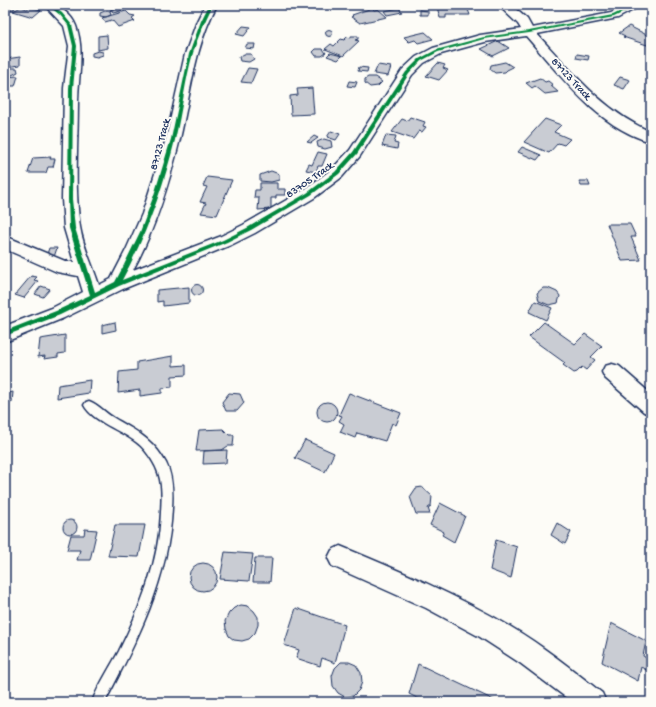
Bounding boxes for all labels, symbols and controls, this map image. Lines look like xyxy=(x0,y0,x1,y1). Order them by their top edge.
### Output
street label: 87123 Track xyxy=(548,56,594,104)
street label: 87123 Track xyxy=(148,116,174,172)
street label: 83705 Track xyxy=(284,159,337,201)

